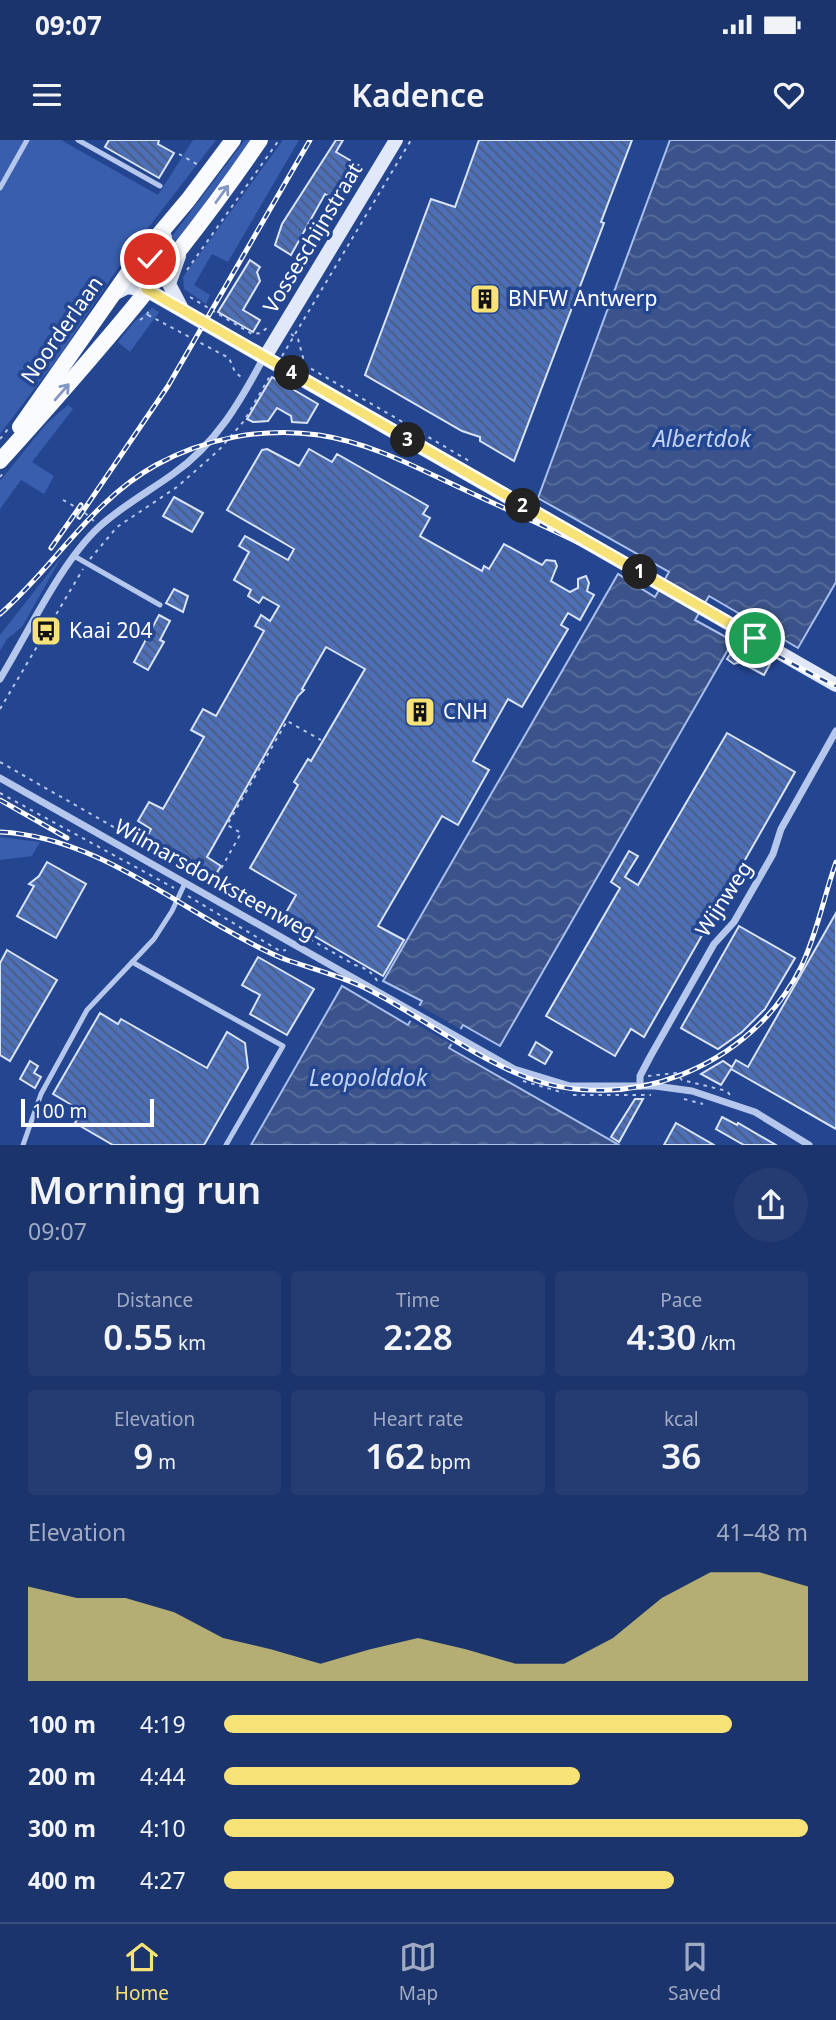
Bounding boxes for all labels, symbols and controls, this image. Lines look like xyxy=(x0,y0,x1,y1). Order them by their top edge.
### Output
text: 09:07 xyxy=(35,7,102,43)
text: Kadence xyxy=(351,73,485,116)
icon: menu xyxy=(28,76,66,114)
icon: heart xyxy=(770,76,808,114)
street label: Vosseschijnstraat xyxy=(256,157,368,318)
one-way arrow xyxy=(214,185,229,204)
pin xyxy=(120,229,180,289)
icon: check xyxy=(131,240,169,278)
street label: Noorderlaan xyxy=(14,270,109,389)
building icon: BNFW Antwerp xyxy=(468,282,502,316)
place label: BNFW Antwerp xyxy=(508,284,657,312)
pin: 4 xyxy=(274,356,310,390)
text: 4 xyxy=(286,359,297,385)
one-way arrow xyxy=(54,384,70,402)
pin: 3 xyxy=(390,422,426,458)
water label: Albertdok xyxy=(651,422,753,454)
text: 3 xyxy=(402,426,413,452)
pin: 2 xyxy=(505,488,540,524)
text: 2 xyxy=(517,492,528,518)
pin: 1 xyxy=(622,554,658,590)
text: 1 xyxy=(634,558,645,584)
pin xyxy=(725,608,785,668)
bus stop icon: Kaai 204 xyxy=(29,614,63,648)
place label: Kaai 204 xyxy=(69,616,152,644)
icon: arrive xyxy=(736,619,774,657)
building icon: CNH xyxy=(403,695,437,729)
place label: CNH xyxy=(443,697,488,725)
street label: Wilmarsdonksteenweg xyxy=(110,812,321,946)
street label: Wijnweg xyxy=(688,855,758,942)
water label: Leopolddok xyxy=(309,1061,429,1093)
scale bar xyxy=(21,1096,154,1128)
text: 100 m xyxy=(32,1098,87,1124)
text: Morning run xyxy=(28,1163,261,1215)
button: share xyxy=(734,1168,808,1242)
text: 09:07 xyxy=(28,1215,87,1247)
text: Distance xyxy=(116,1287,193,1313)
text: Time xyxy=(396,1287,440,1313)
text: Pace xyxy=(660,1287,702,1313)
text: 0.55 xyxy=(103,1313,173,1360)
text: 2:28 xyxy=(383,1313,453,1360)
text: 4:30 xyxy=(626,1313,696,1360)
text: km xyxy=(173,1330,206,1356)
text: /km xyxy=(696,1330,736,1356)
text: Elevation xyxy=(114,1406,195,1432)
text: Heart rate xyxy=(373,1406,463,1432)
text: kcal xyxy=(664,1406,699,1432)
text: 9 xyxy=(133,1432,153,1479)
text: 162 xyxy=(365,1432,425,1479)
text: 36 xyxy=(661,1432,701,1479)
text: m xyxy=(153,1449,176,1475)
text: bpm xyxy=(425,1449,471,1475)
text: Elevation xyxy=(28,1516,126,1548)
text: 41–48 m xyxy=(716,1516,808,1548)
text: 100 m xyxy=(28,1708,96,1740)
text: 4:19 xyxy=(140,1708,186,1740)
text: 200 m xyxy=(28,1760,96,1792)
text: 4:44 xyxy=(140,1760,186,1792)
text: 300 m xyxy=(28,1812,96,1844)
text: 4:10 xyxy=(140,1812,186,1844)
text: 400 m xyxy=(28,1864,96,1896)
text: 4:27 xyxy=(140,1864,186,1896)
tab: Home xyxy=(115,1938,169,2006)
tab: Map xyxy=(399,1938,438,2006)
tab: Saved xyxy=(668,1938,721,2006)

